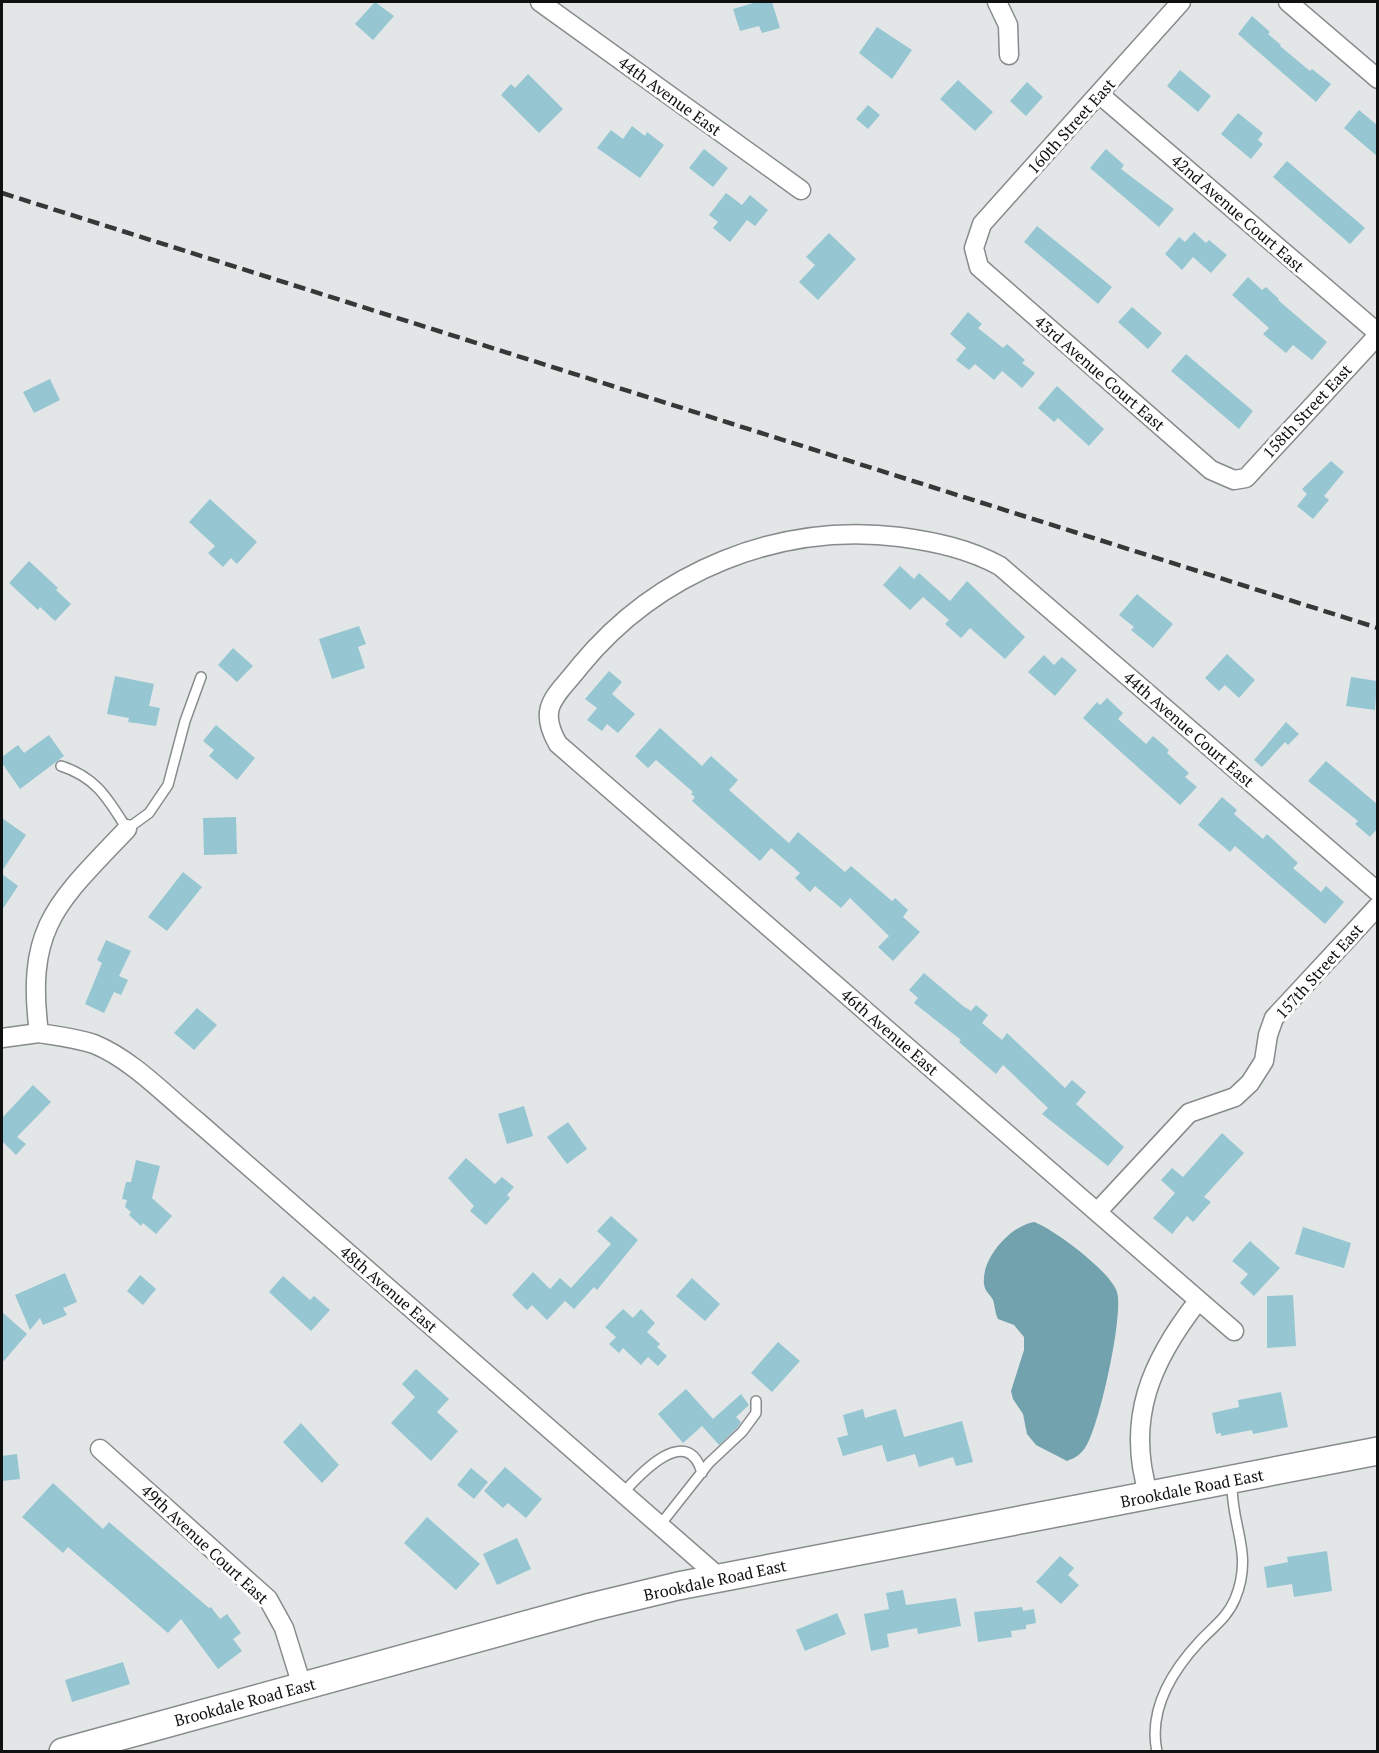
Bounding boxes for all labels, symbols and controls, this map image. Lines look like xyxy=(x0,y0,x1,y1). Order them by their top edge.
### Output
street label: 44th Avenue East xyxy=(614,51,726,141)
street label: 160th Street East xyxy=(1022,73,1120,179)
street label: 42nd Avenue Court East xyxy=(1167,149,1309,277)
street label: 43rd Avenue Court East xyxy=(1030,310,1170,436)
street label: 158th Street East xyxy=(1257,359,1357,463)
street label: 44th Avenue Court East xyxy=(1119,666,1259,792)
street label: 157th Street East xyxy=(1270,919,1368,1023)
street label: 46th Avenue East xyxy=(837,984,943,1081)
street label: 48th Avenue East xyxy=(336,1241,442,1338)
street label: Brookdale Road East xyxy=(1118,1463,1266,1513)
street label: 49th Avenue Court East xyxy=(137,1479,273,1609)
street label: Brookdale Road East xyxy=(642,1554,788,1606)
street label: Brookdale Road East xyxy=(172,1673,318,1731)

